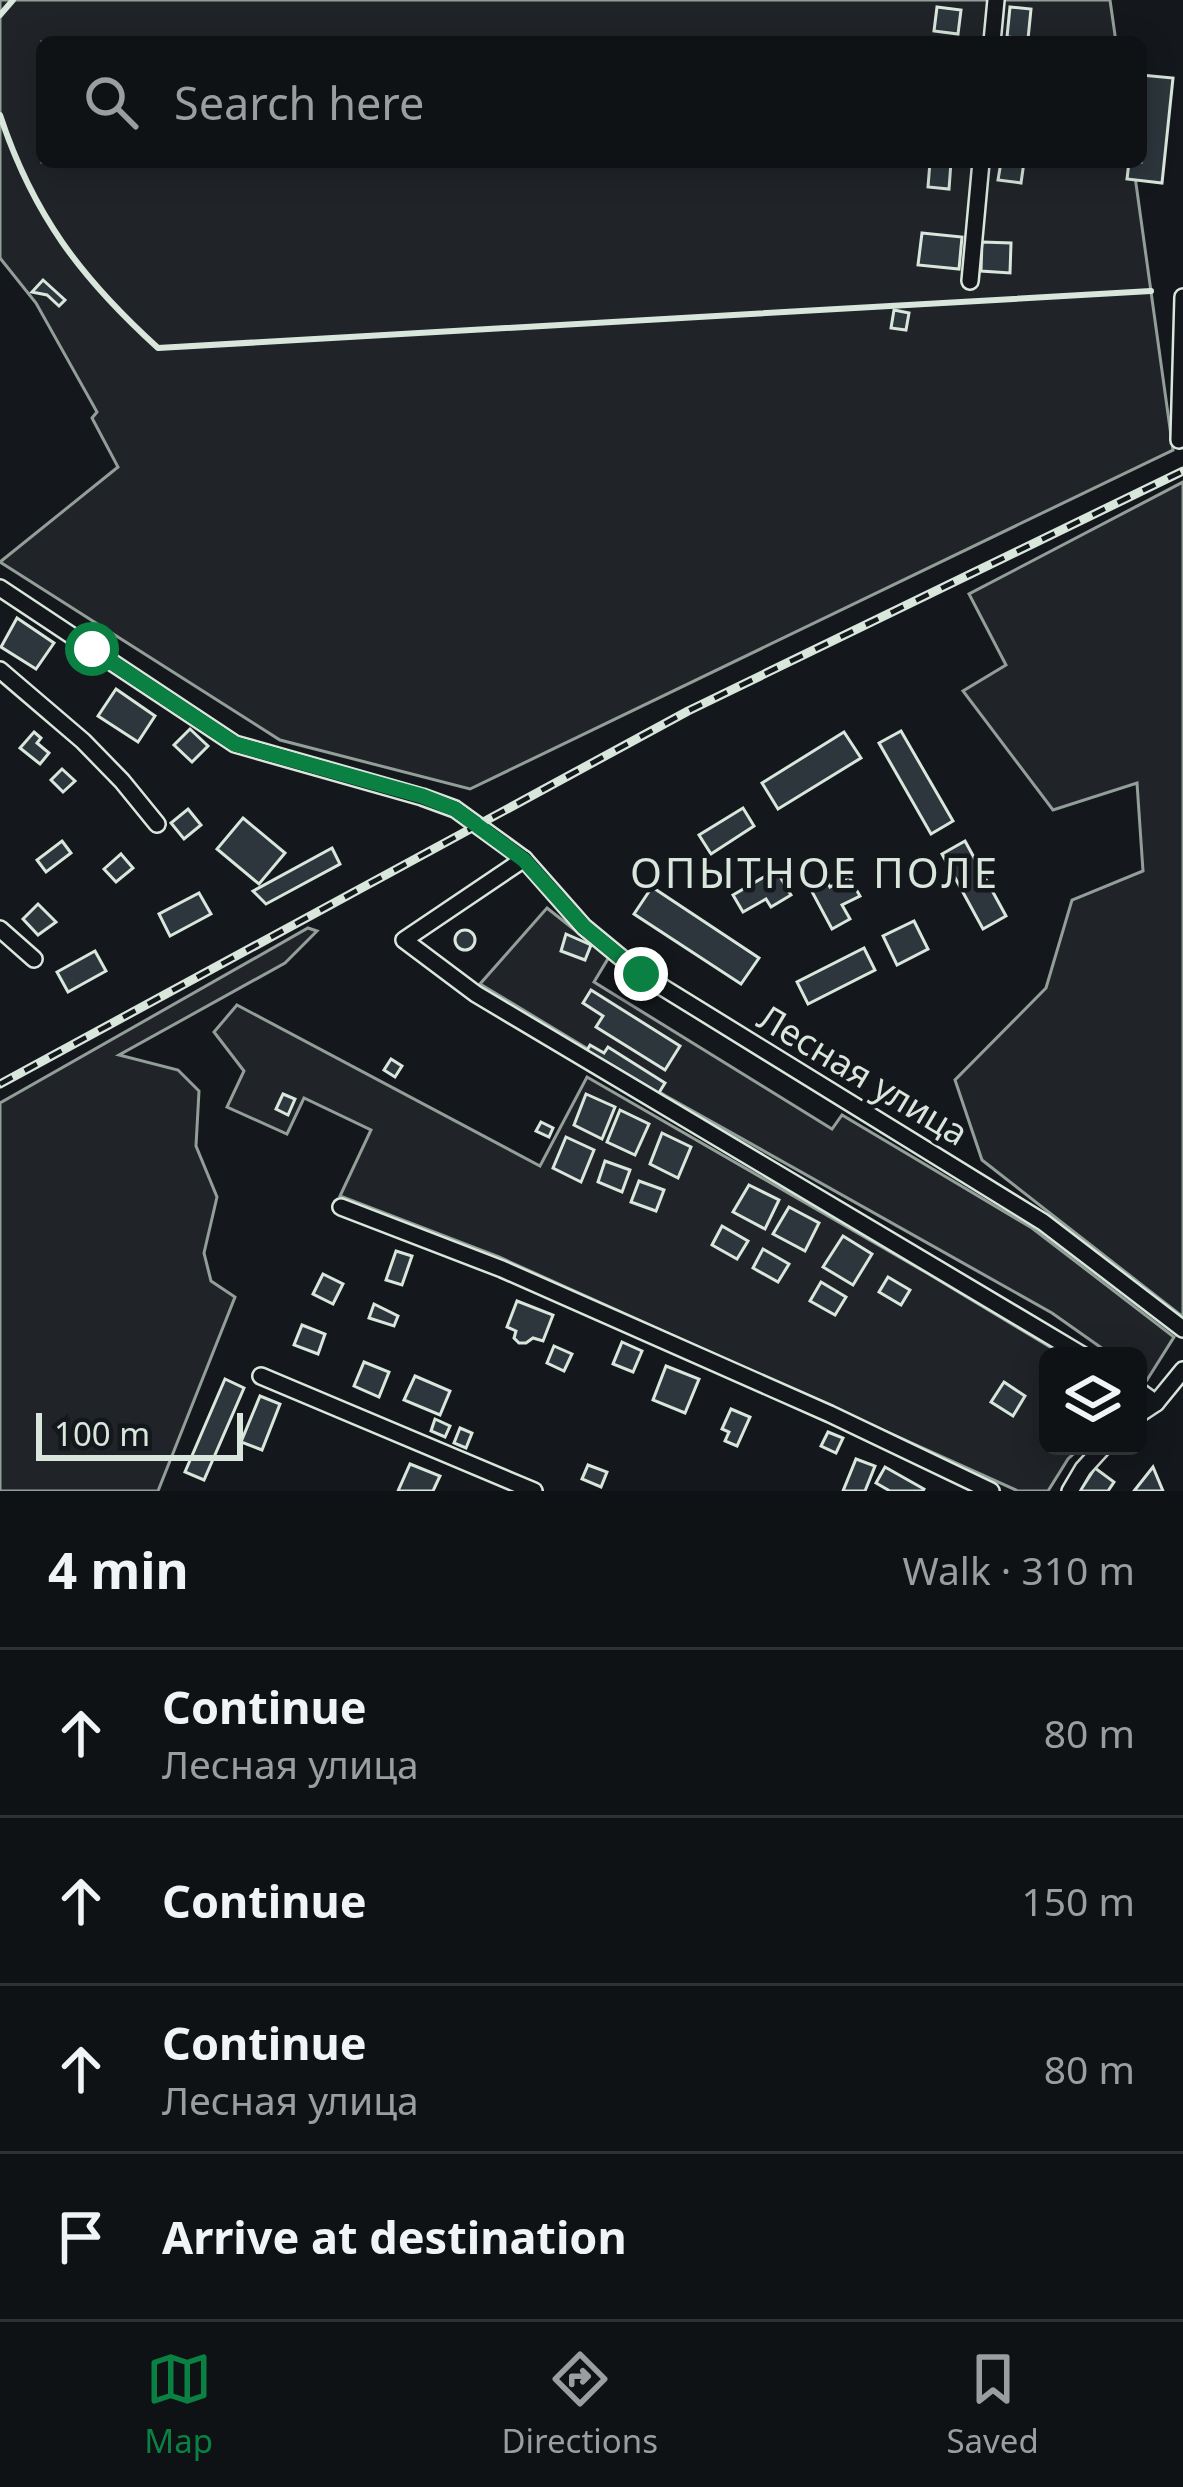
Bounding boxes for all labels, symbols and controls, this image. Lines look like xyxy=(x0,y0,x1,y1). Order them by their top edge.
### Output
search box xyxy=(36,36,1147,168)
icon: search xyxy=(78,69,144,135)
text: Search here xyxy=(174,72,424,133)
route start xyxy=(65,622,119,676)
district label: ОПЫТНОЕ ПОЛЕ xyxy=(630,843,1000,900)
route end xyxy=(614,947,668,1001)
street label: Лесная улица xyxy=(749,993,977,1157)
map controls xyxy=(1039,1347,1147,1455)
button: layers xyxy=(1039,1347,1147,1455)
scale bar xyxy=(36,1407,243,1460)
text: 100 m xyxy=(54,1411,150,1456)
text: 4 min xyxy=(48,1534,189,1604)
text: Walk · 310 m xyxy=(902,1543,1135,1596)
text: Continue xyxy=(162,1676,367,1737)
icon: ahead xyxy=(48,1700,114,1766)
text: 80 m xyxy=(1044,1706,1135,1759)
text: Лесная улица xyxy=(162,1737,419,1790)
icon: ahead xyxy=(48,1868,114,1934)
text: Continue xyxy=(162,1870,367,1931)
text: 150 m xyxy=(1021,1874,1135,1927)
text: Continue xyxy=(162,2012,367,2073)
icon: ahead xyxy=(48,2036,114,2102)
text: 80 m xyxy=(1044,2042,1135,2095)
text: Лесная улица xyxy=(162,2073,419,2126)
icon: arrive xyxy=(48,2204,114,2270)
text: Arrive at destination xyxy=(162,2206,627,2267)
tab: Map xyxy=(144,2346,213,2463)
tab: Directions xyxy=(501,2346,658,2463)
tab: Saved xyxy=(946,2346,1039,2463)

